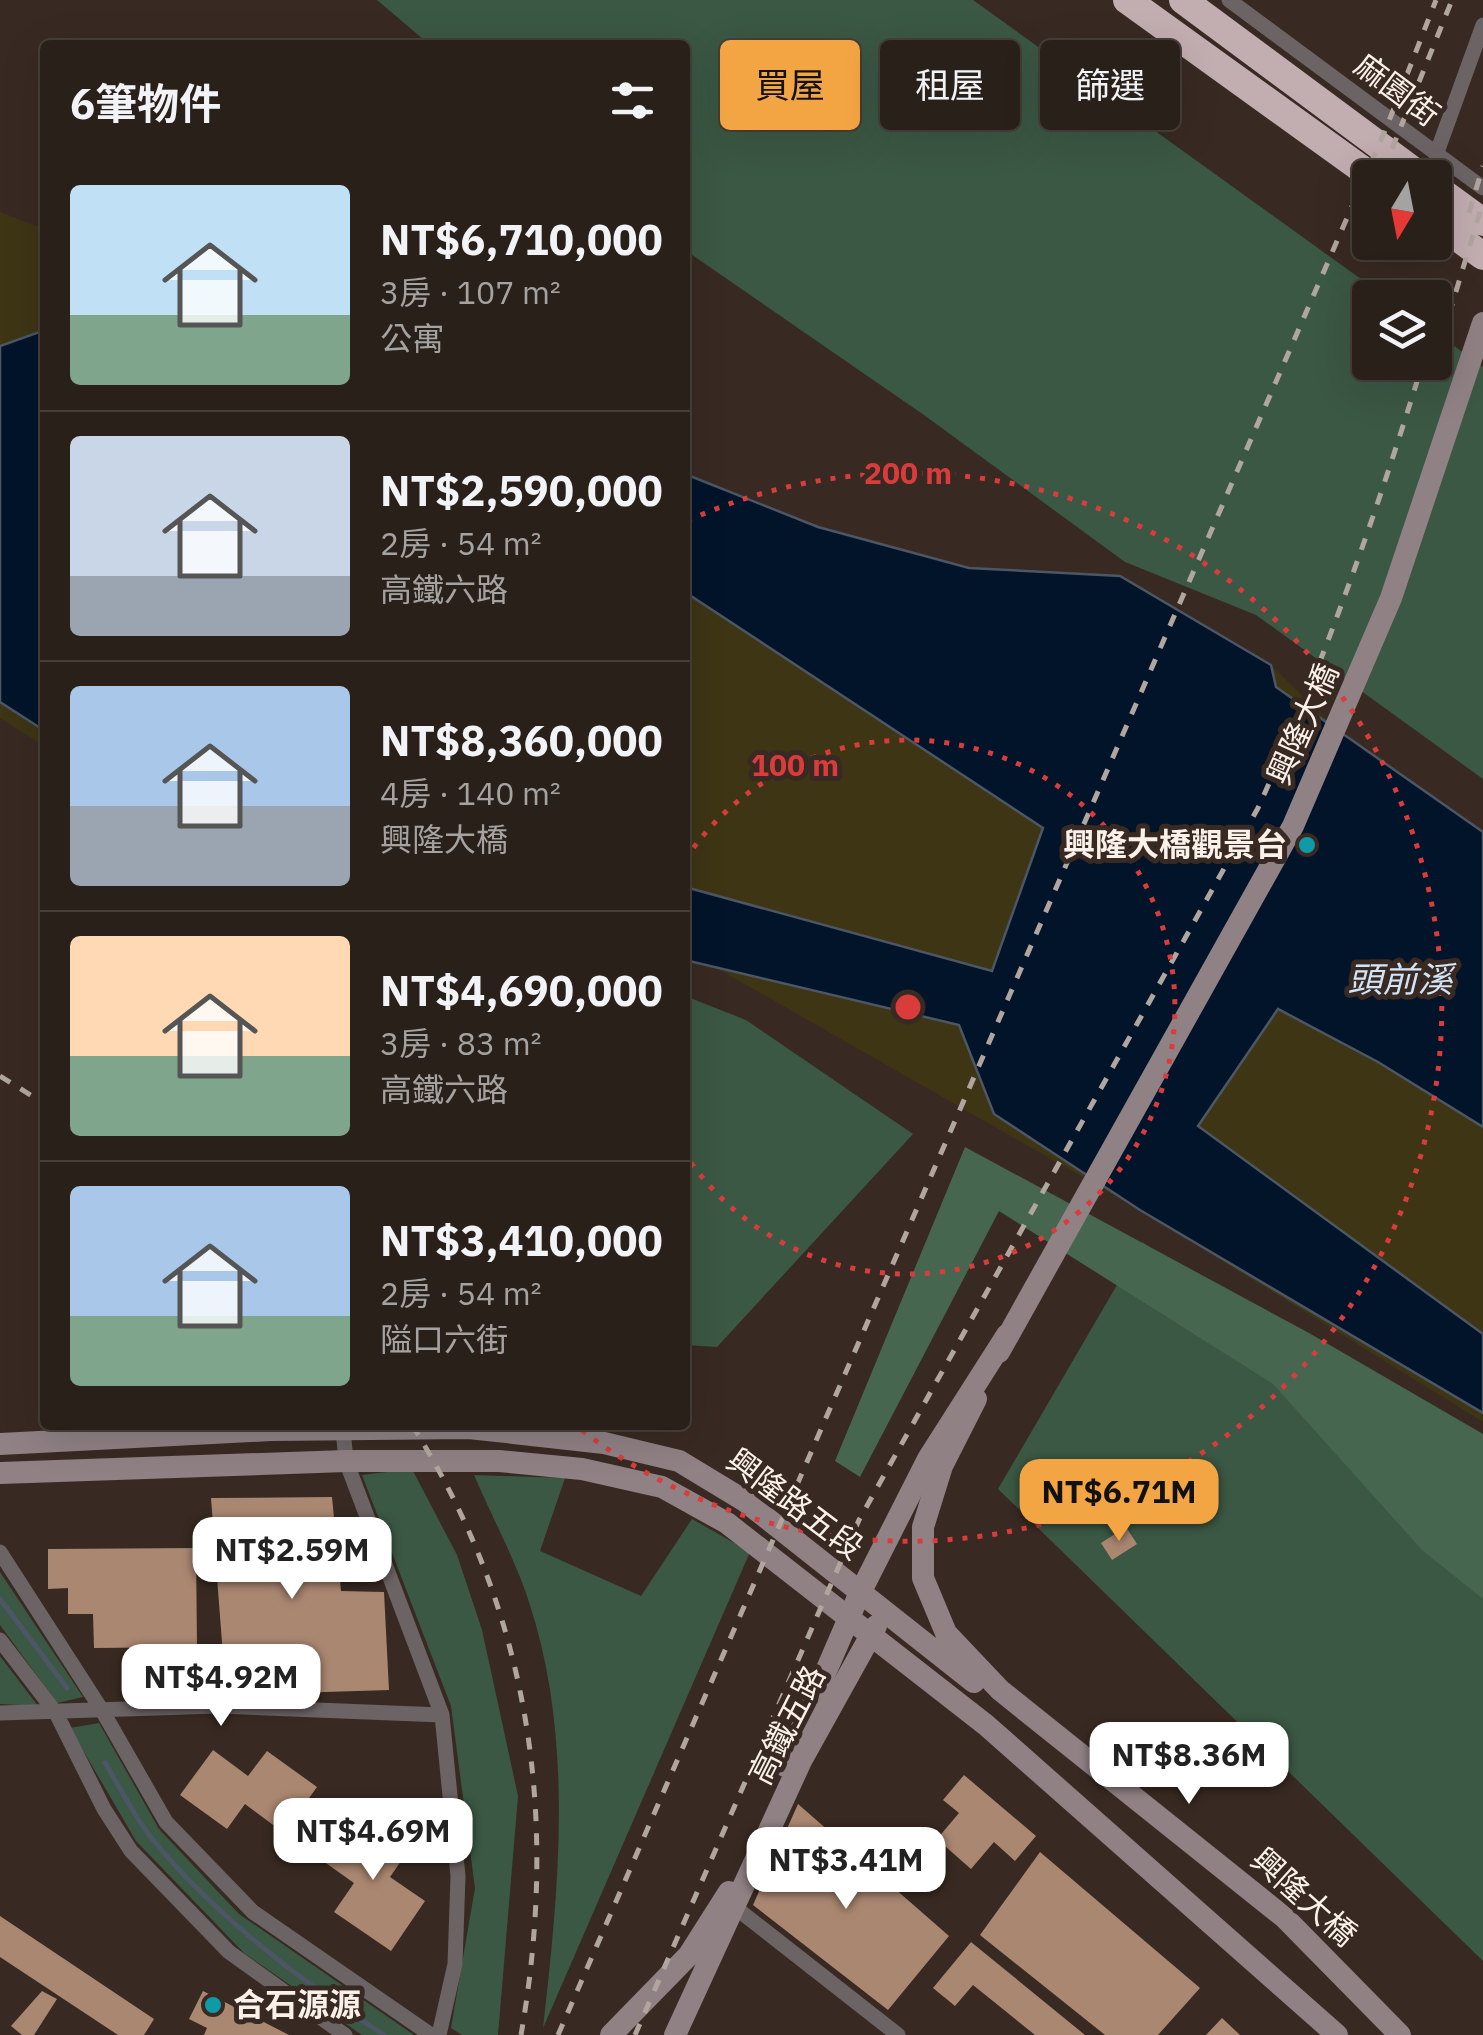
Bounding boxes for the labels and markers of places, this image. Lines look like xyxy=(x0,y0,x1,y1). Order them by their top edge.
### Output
place label: 興隆大橋觀景台 xyxy=(1063,823,1287,865)
marker: 興隆大橋觀景台 xyxy=(1296,834,1318,856)
centre of rings xyxy=(890,989,926,1025)
pin: NT$6.71M xyxy=(1016,1459,1222,1544)
pin: NT$2.59M xyxy=(189,1517,395,1602)
pin: NT$4.92M xyxy=(118,1644,324,1729)
pin: NT$8.36M xyxy=(1086,1722,1292,1807)
pin: NT$4.69M xyxy=(270,1798,476,1883)
pin: NT$3.41M xyxy=(743,1827,949,1912)
place label: 合石源源 xyxy=(233,1983,361,2025)
marker: 合石源源 xyxy=(202,1994,224,2016)

